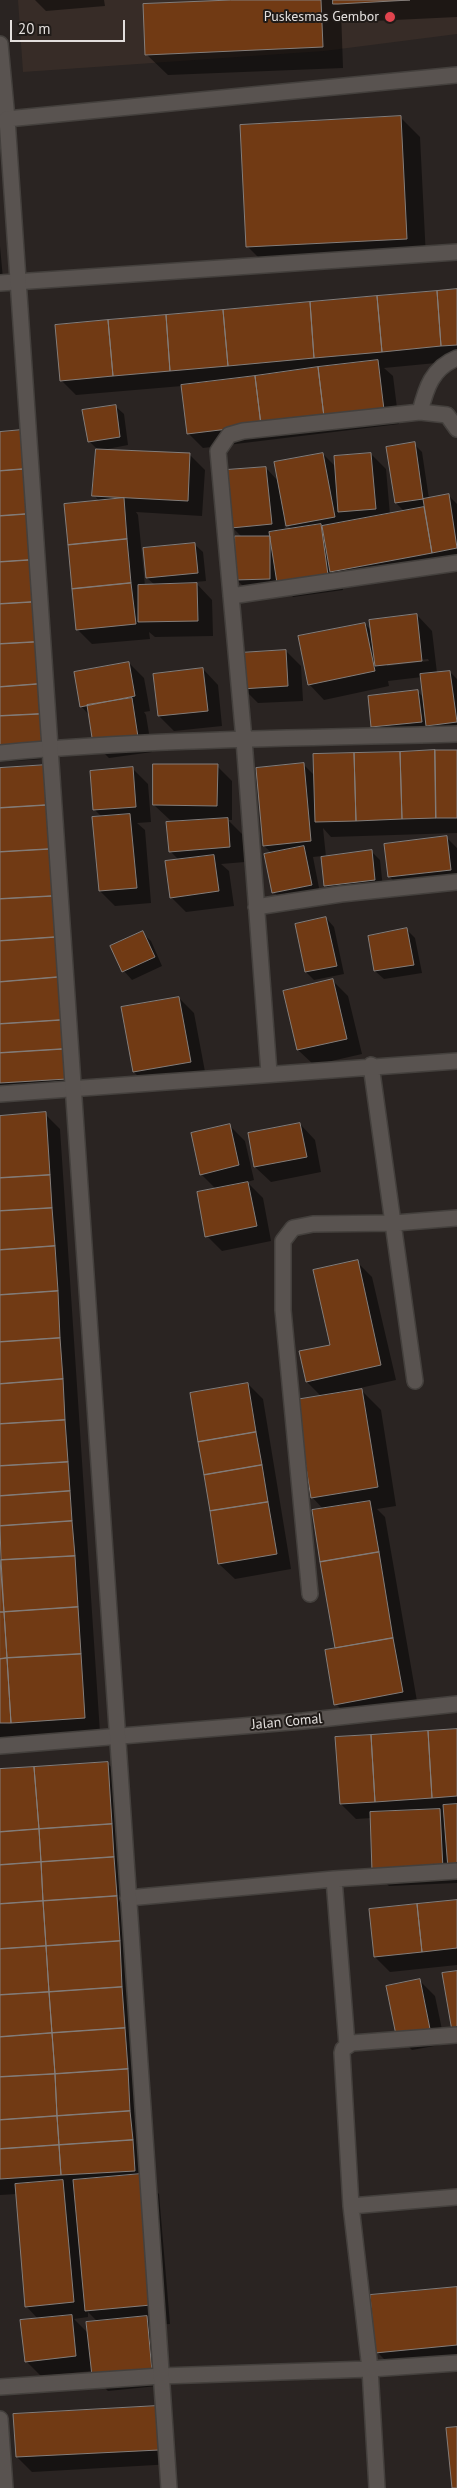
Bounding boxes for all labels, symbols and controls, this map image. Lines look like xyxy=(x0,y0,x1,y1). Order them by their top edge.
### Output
place label: Puskesmas Gembor xyxy=(264,9,379,25)
scale bar xyxy=(12,10,128,42)
marker: Puskesmas Gembor xyxy=(383,10,397,24)
text: 20 m xyxy=(18,19,51,38)
street label: Jalan Comal xyxy=(251,1711,323,1733)

